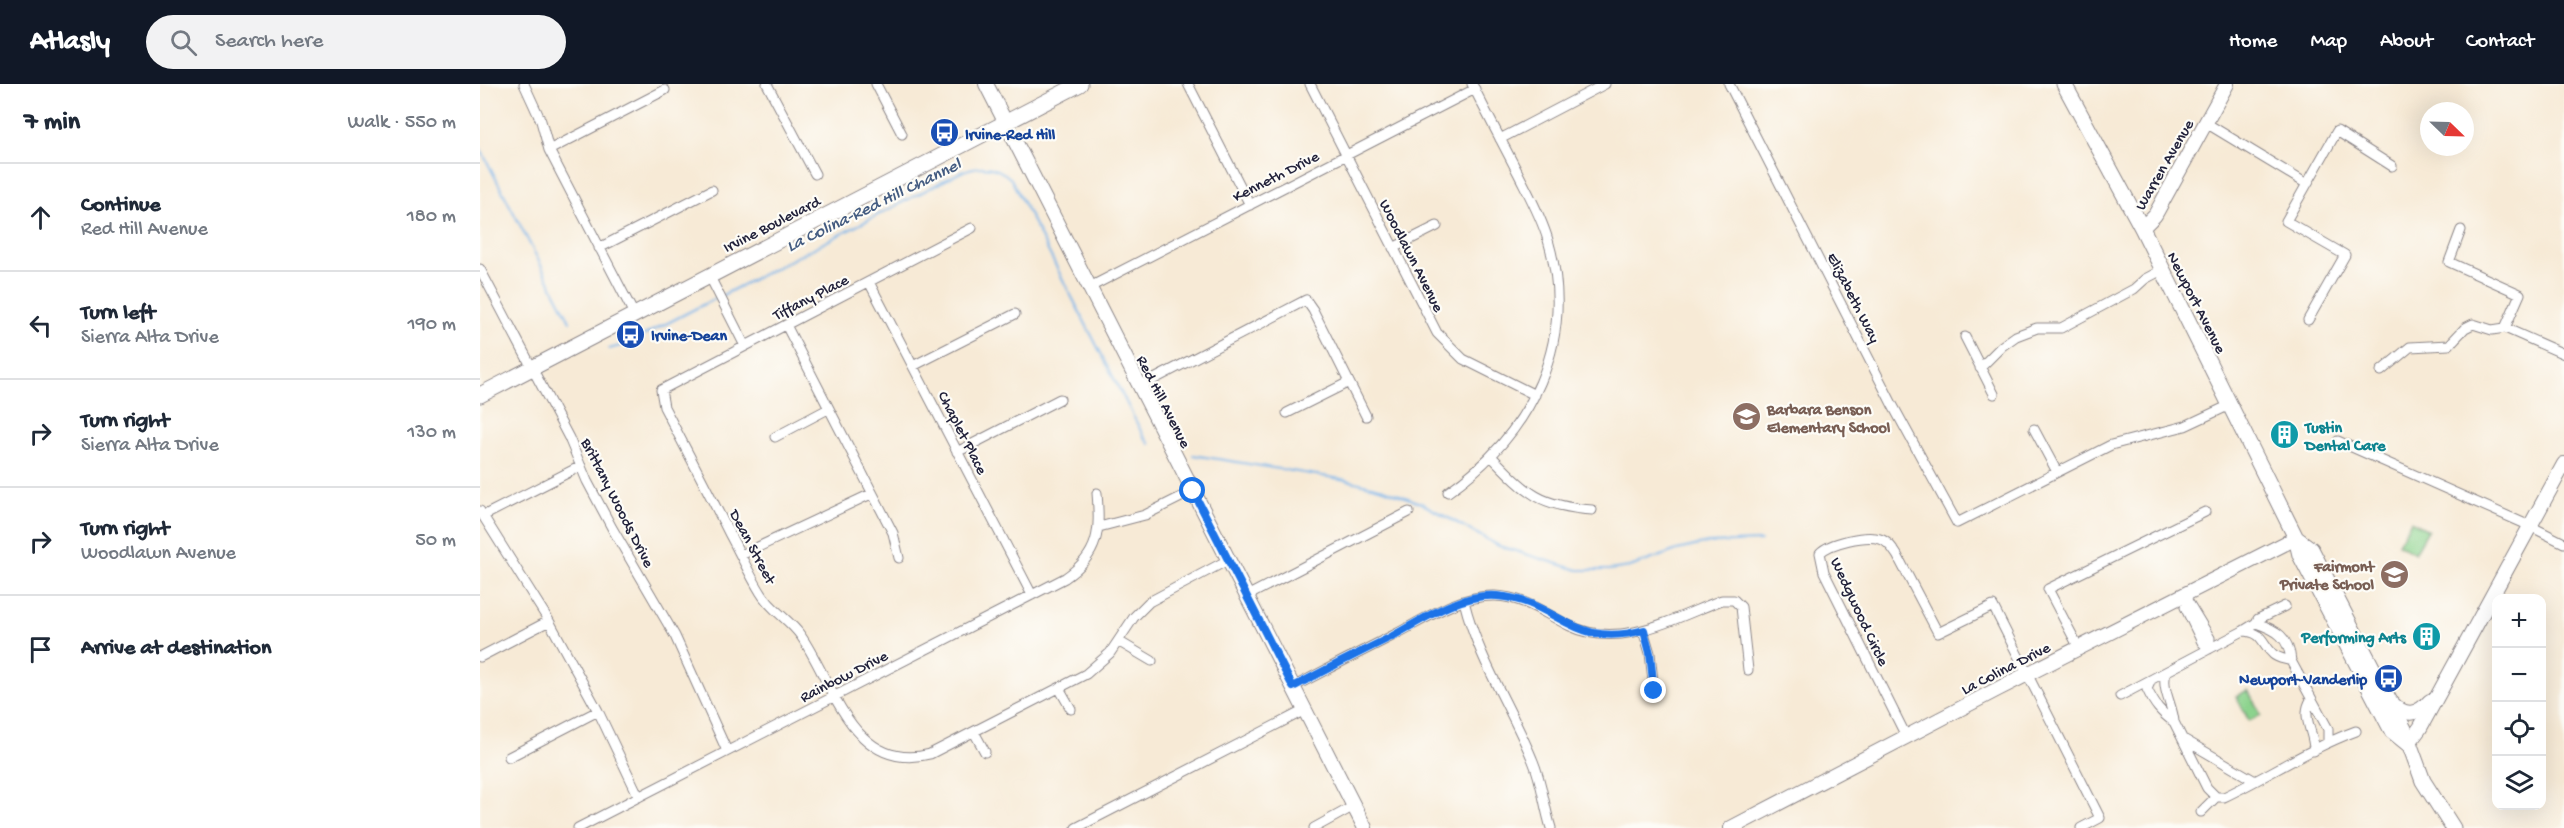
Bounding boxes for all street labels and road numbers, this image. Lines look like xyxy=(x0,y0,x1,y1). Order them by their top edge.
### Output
street label: Warren Avenue xyxy=(2132,116,2200,214)
street label: Kenneth Drive xyxy=(1230,148,1324,208)
street label: Irvine Boulevard xyxy=(721,193,826,259)
street label: Woodlawn Avenue xyxy=(1373,197,1447,317)
street label: Elizabeth Way xyxy=(1821,250,1883,347)
street label: Newport Avenue xyxy=(2161,250,2229,358)
street label: Tiffany Place xyxy=(770,272,853,327)
street label: Red Hill Avenue xyxy=(1130,353,1194,453)
street label: Chaplet Place xyxy=(932,389,990,479)
street label: Brittany Woods Drive xyxy=(575,435,657,572)
street label: Dean Street xyxy=(723,506,779,589)
street label: Wedgwood Circle xyxy=(1824,555,1892,670)
street label: La Colina Drive xyxy=(1959,639,2055,701)
street label: Rainbow Drive xyxy=(797,647,892,708)

